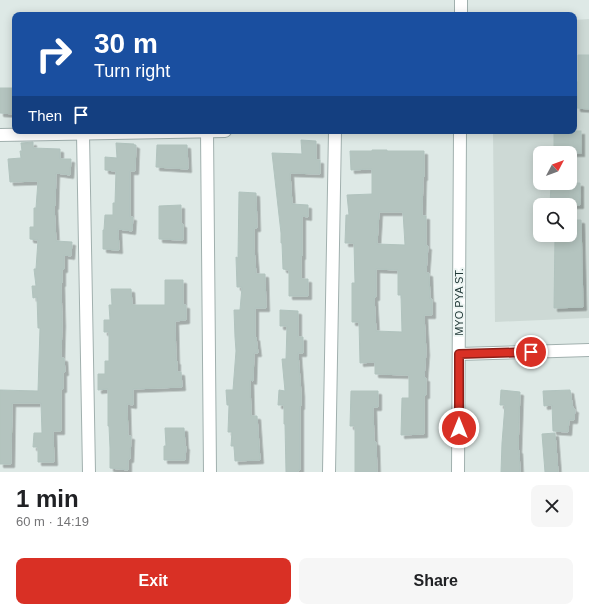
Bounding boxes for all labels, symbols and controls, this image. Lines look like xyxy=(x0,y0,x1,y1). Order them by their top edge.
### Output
icon: right xyxy=(28,28,80,80)
text: 30 m xyxy=(94,28,158,59)
text: Turn right xyxy=(94,61,170,81)
icon: arrive xyxy=(70,104,92,126)
text: Then xyxy=(28,107,62,124)
north arrow xyxy=(533,146,577,190)
map controls xyxy=(533,146,577,242)
button: search xyxy=(533,198,577,242)
street label: MYO PYA ST. xyxy=(453,268,465,336)
pin xyxy=(514,335,548,369)
icon: arrive xyxy=(520,341,542,363)
position arrow xyxy=(438,407,480,449)
text: 1 min xyxy=(16,485,79,512)
button: close xyxy=(531,485,573,527)
text: 60 m · 14:19 xyxy=(16,514,89,529)
button: Exit xyxy=(16,558,291,604)
button: Share xyxy=(299,558,573,604)

